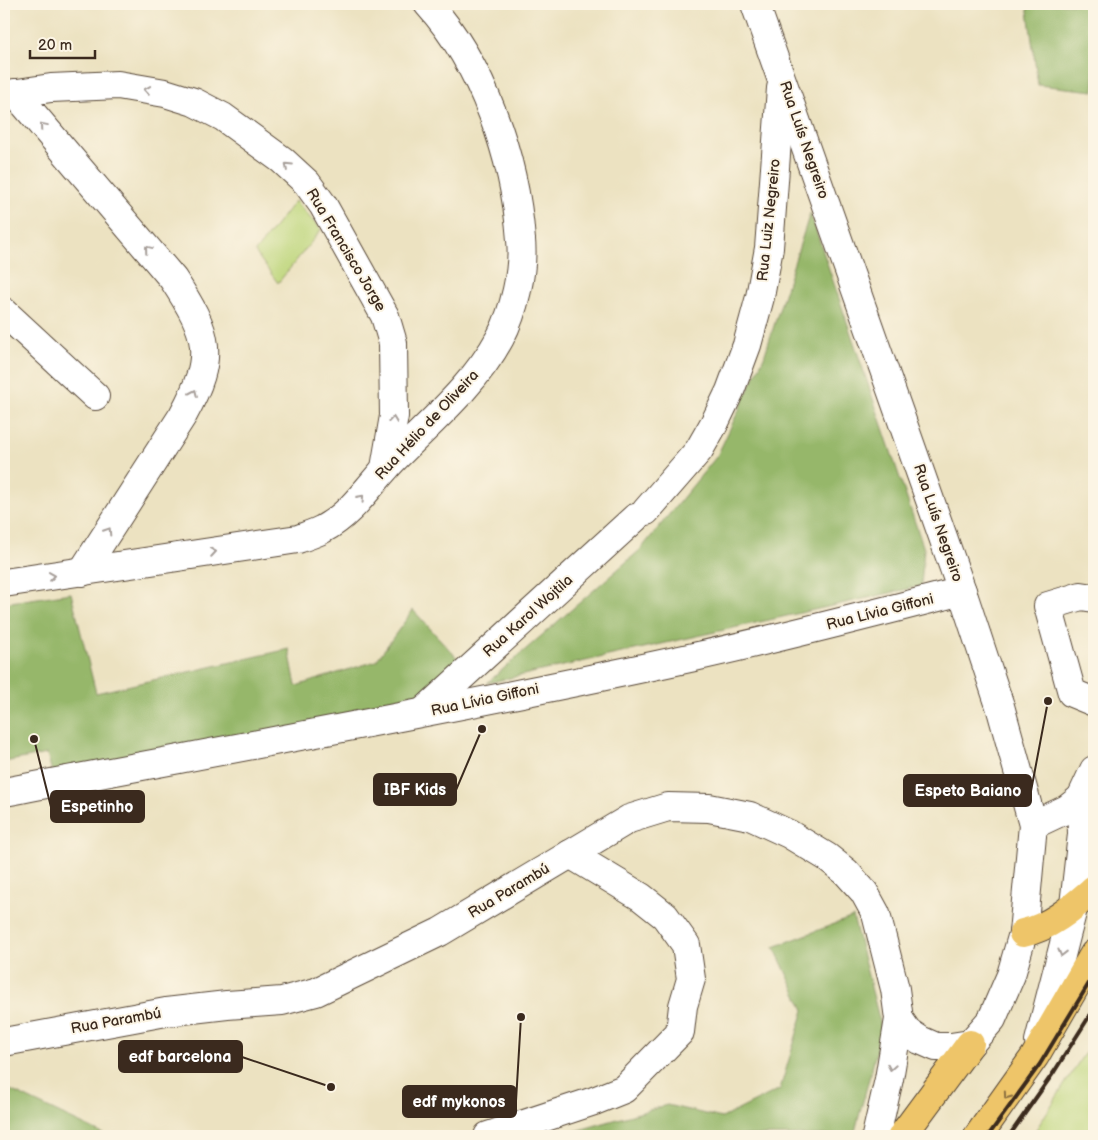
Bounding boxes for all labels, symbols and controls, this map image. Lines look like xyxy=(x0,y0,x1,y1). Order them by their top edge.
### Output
scale bar xyxy=(30,28,95,60)
text: 20 m xyxy=(38,36,72,55)
street label: Rua Luís Negreiro xyxy=(775,78,833,202)
one-way arrow xyxy=(143,85,152,95)
one-way arrow xyxy=(39,122,48,131)
street label: Rua Luiz Negreiro xyxy=(753,158,785,282)
one-way arrow xyxy=(285,163,294,172)
street label: Rua Francisco Jorge xyxy=(302,185,390,315)
one-way arrow xyxy=(145,246,154,255)
street label: Rua Hélio de Oliveira xyxy=(371,366,483,484)
one-way arrow xyxy=(187,389,198,398)
one-way arrow xyxy=(387,415,398,423)
street label: Rua Luís Negreiro xyxy=(909,461,967,585)
one-way arrow xyxy=(355,494,364,503)
one-way arrow xyxy=(102,527,111,537)
one-way arrow xyxy=(209,547,217,558)
street label: Rua Karol Wojtila xyxy=(479,571,577,661)
one-way arrow xyxy=(48,572,56,582)
street label: Rua Lívia Giffoni xyxy=(824,589,936,635)
street label: Rua Lívia Giffoni xyxy=(429,679,541,721)
callout: IBF Kids xyxy=(374,774,456,805)
callout: Espeto Baiano xyxy=(904,775,1031,806)
text: IBF Kids xyxy=(384,781,446,800)
text: Espeto Baiano xyxy=(915,782,1021,801)
callout: Espetinho xyxy=(51,791,144,822)
text: Espetinho xyxy=(61,798,133,817)
street label: Rua Parambú xyxy=(465,859,553,923)
one-way arrow xyxy=(1058,948,1068,956)
street label: Rua Parambú xyxy=(69,1004,163,1038)
callout: edf barcelona xyxy=(119,1041,242,1072)
text: edf barcelona xyxy=(129,1048,231,1067)
one-way arrow xyxy=(886,1063,896,1072)
callout: edf mykonos xyxy=(403,1086,516,1117)
one-way arrow xyxy=(1004,1090,1013,1100)
text: edf mykonos xyxy=(413,1093,506,1112)

